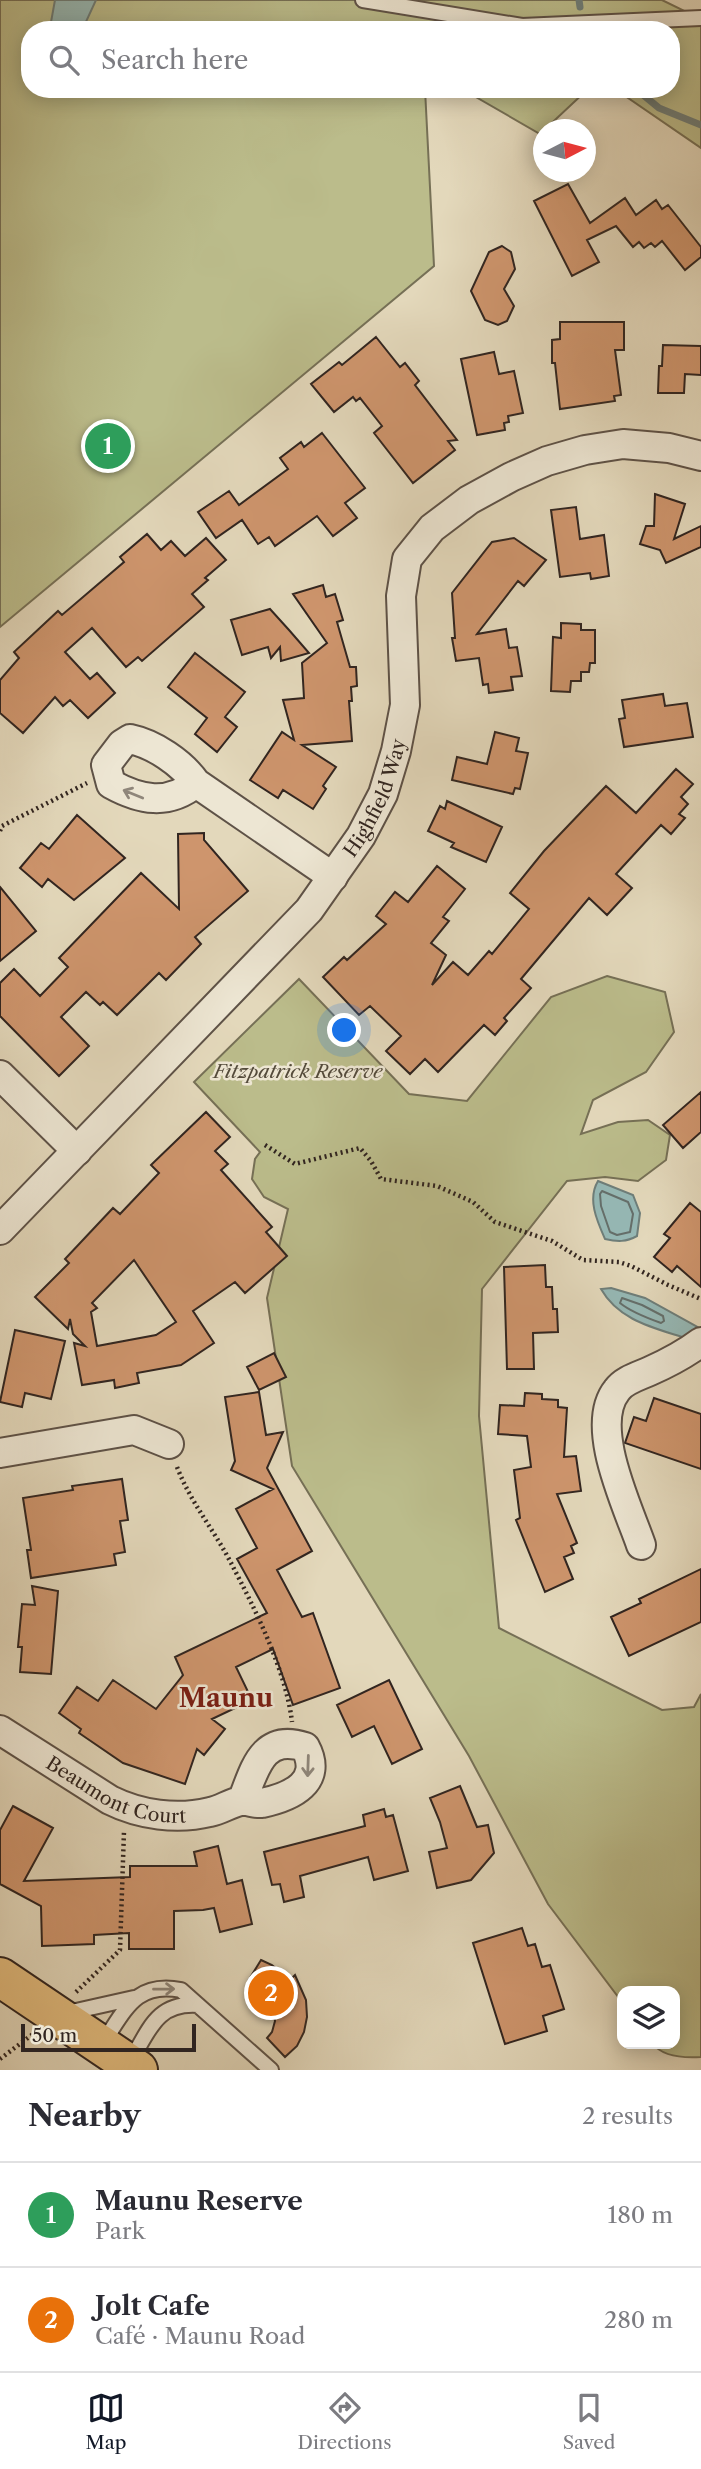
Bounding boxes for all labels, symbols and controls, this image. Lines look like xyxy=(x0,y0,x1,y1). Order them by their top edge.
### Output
search box xyxy=(21,21,680,98)
icon: search xyxy=(45,41,83,79)
text: Search here xyxy=(101,44,248,76)
north arrow xyxy=(533,119,596,182)
pin: 1 xyxy=(85,420,131,472)
street label: Highfield Way xyxy=(338,736,410,861)
one-way arrow xyxy=(122,786,144,799)
your location xyxy=(327,1013,361,1047)
park label: Fitzpatrick Reserve xyxy=(212,1060,383,1083)
district label: Maunu xyxy=(179,1682,273,1714)
street label: Beaumont Court xyxy=(42,1751,187,1827)
one-way arrow xyxy=(302,1755,315,1778)
pin: 2 xyxy=(248,1967,294,2019)
one-way arrow xyxy=(152,1982,175,1996)
map controls xyxy=(617,1986,680,2049)
button: layers xyxy=(617,1986,680,2049)
scale bar xyxy=(21,2021,196,2053)
text: 50 m xyxy=(32,2024,77,2047)
text: Nearby xyxy=(28,2097,141,2134)
text: 2 results xyxy=(582,2102,673,2130)
text: Maunu Reserve xyxy=(95,2185,303,2217)
text: 1 xyxy=(46,2201,56,2229)
text: 180 m xyxy=(608,2201,673,2229)
text: Park xyxy=(95,2217,145,2245)
text: Jolt Cafe xyxy=(95,2290,210,2322)
text: 2 xyxy=(44,2306,58,2334)
text: 280 m xyxy=(604,2306,673,2334)
text: Café · Maunu Road xyxy=(95,2322,305,2350)
tab: Map xyxy=(86,2389,126,2454)
tab: Directions xyxy=(298,2389,391,2454)
tab: Saved xyxy=(563,2389,615,2454)

